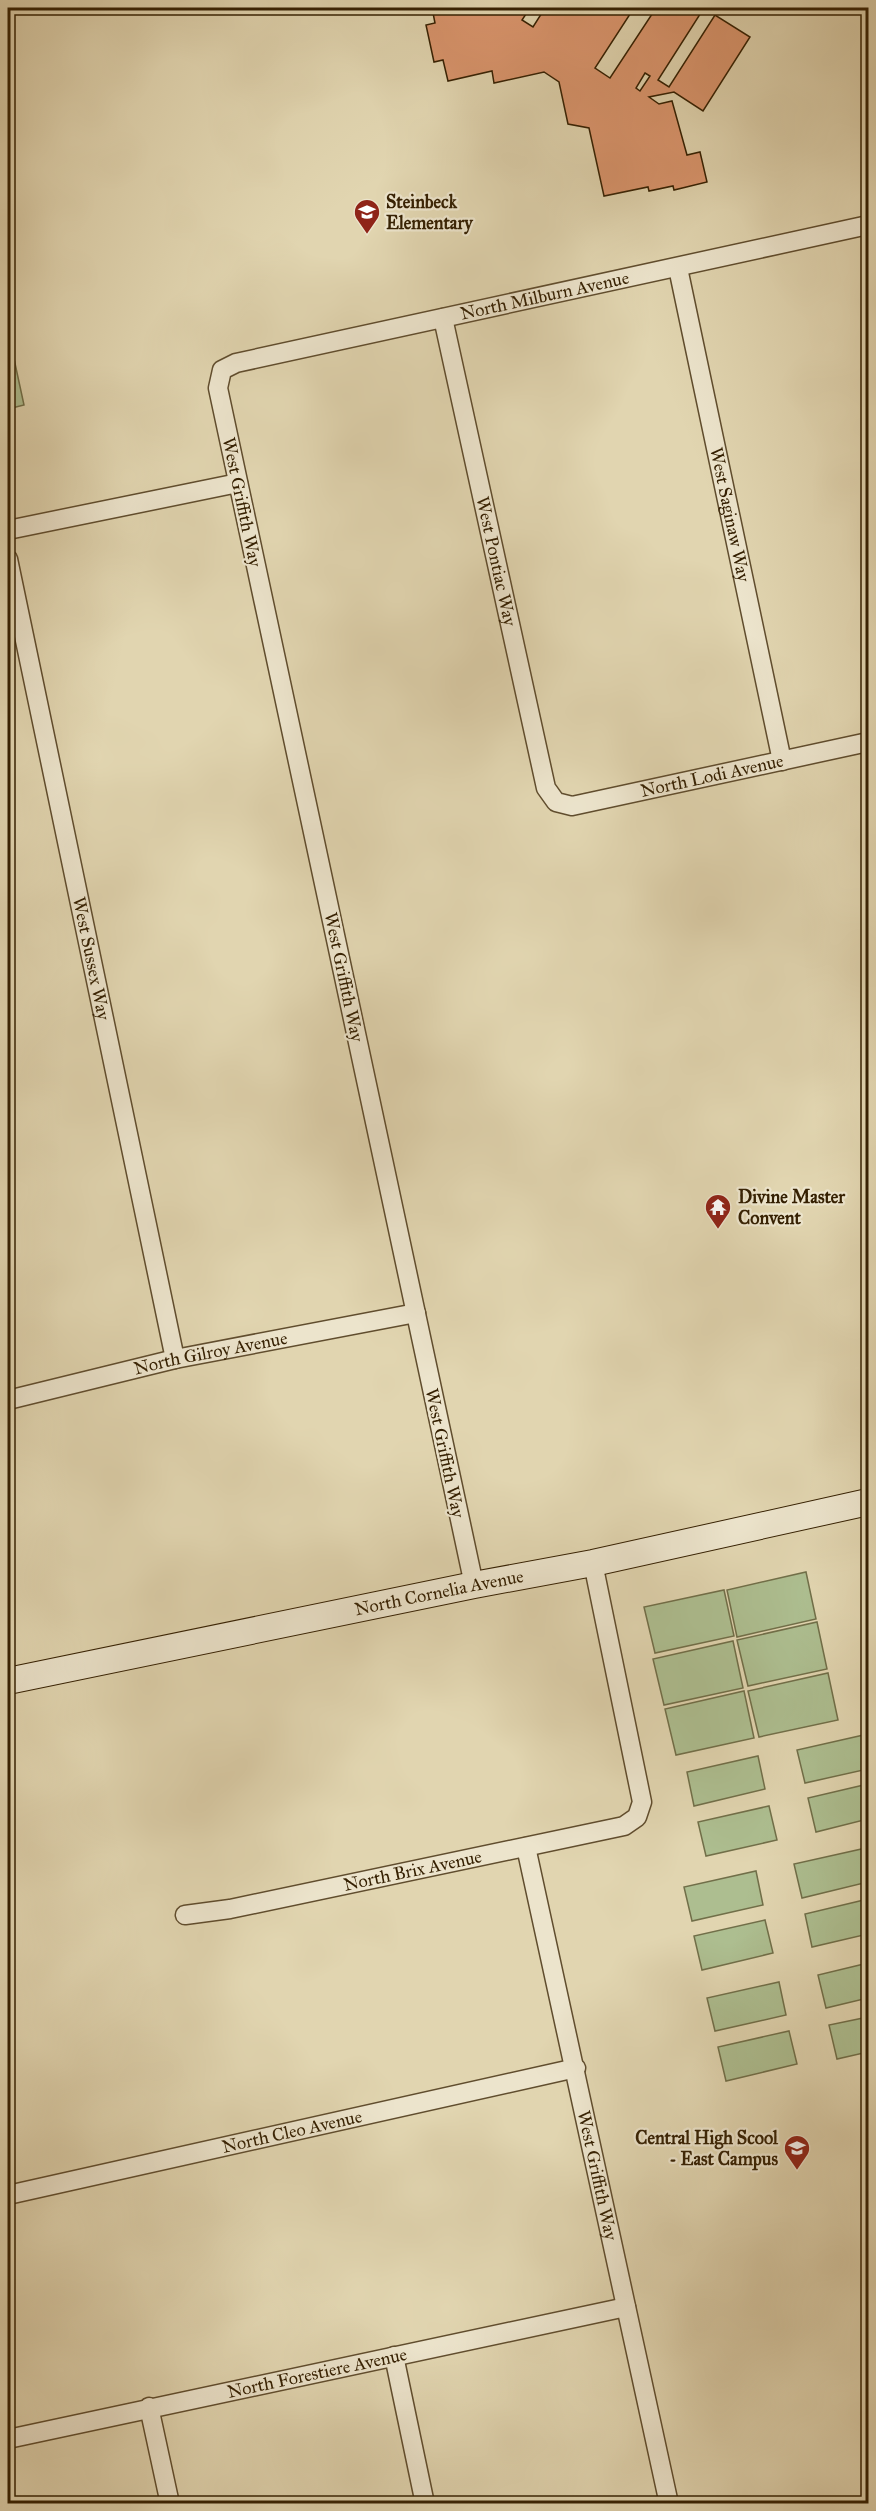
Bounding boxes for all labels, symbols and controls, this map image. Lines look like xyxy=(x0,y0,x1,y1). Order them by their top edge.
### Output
place label: Steinbeck Elementary xyxy=(386,191,474,235)
school or university icon: Steinbeck Elementary xyxy=(352,197,382,235)
street label: North Milburn Avenue xyxy=(458,266,631,325)
street label: West Griffith Way xyxy=(218,435,267,569)
street label: West Saginaw Way xyxy=(705,445,755,584)
street label: West Pontiac Way xyxy=(471,494,521,629)
street label: North Lodi Avenue xyxy=(638,750,785,802)
street label: West Sussex Way xyxy=(68,895,115,1022)
street label: West Griffith Way xyxy=(320,910,369,1044)
place label: Divine Master Convent xyxy=(738,1186,846,1229)
temple icon: Divine Master Convent xyxy=(703,1192,733,1230)
street label: North Gilroy Avenue xyxy=(131,1327,289,1380)
street label: West Griffith Way xyxy=(421,1386,470,1520)
street label: North Cornelia Avenue xyxy=(352,1565,525,1620)
street label: North Brix Avenue xyxy=(341,1845,484,1896)
street label: North Cleo Avenue xyxy=(220,2105,364,2158)
street label: West Griffith Way xyxy=(573,2108,622,2243)
place label: Central High Scool - East Campus xyxy=(635,2127,779,2171)
school or university icon: Central High Scool - East Campus xyxy=(782,2133,812,2171)
street label: North Forestiere Avenue xyxy=(225,2343,409,2403)

